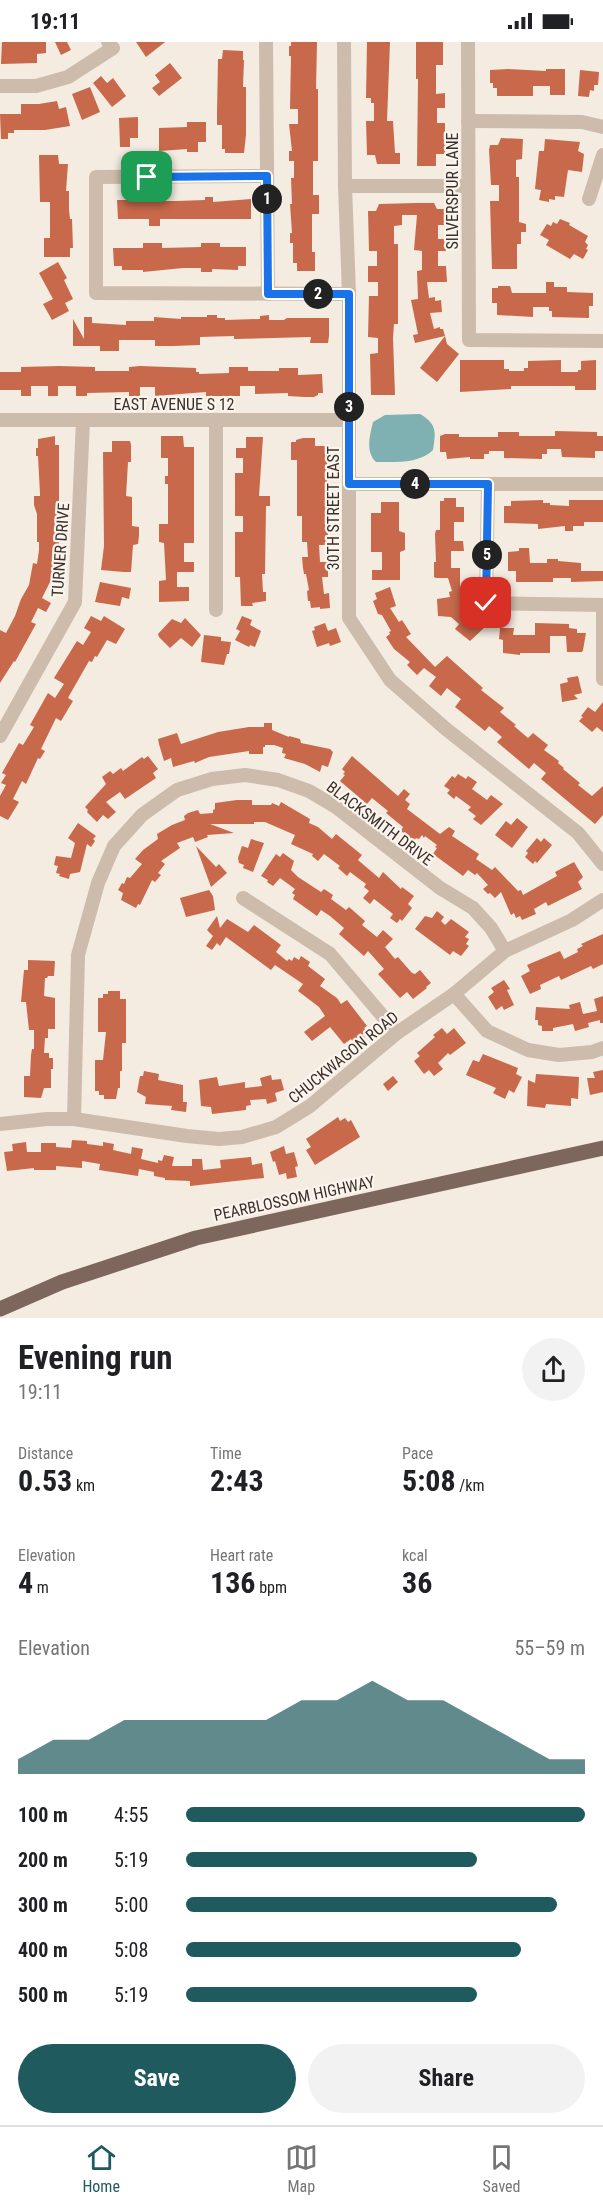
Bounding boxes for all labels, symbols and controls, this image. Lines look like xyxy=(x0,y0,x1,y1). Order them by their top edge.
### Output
text: 19:11 xyxy=(30,9,81,34)
street label: SILVERSPUR LANE xyxy=(443,132,462,250)
pin xyxy=(121,151,172,202)
icon: arrive xyxy=(130,160,163,193)
pin: 1 xyxy=(252,184,282,214)
text: 1 xyxy=(263,189,271,208)
pin: 2 xyxy=(303,279,333,309)
text: 2 xyxy=(314,284,322,303)
pin: 3 xyxy=(334,392,364,422)
street label: EAST AVENUE S 12 xyxy=(114,395,235,414)
text: 3 xyxy=(345,397,353,416)
street label: 30TH STREET EAST xyxy=(324,446,343,570)
pin: 4 xyxy=(400,469,430,499)
text: 4 xyxy=(411,474,419,493)
street label: TURNER DRIVE xyxy=(48,502,73,598)
pin: 5 xyxy=(472,540,502,570)
text: 5 xyxy=(483,545,491,564)
pin xyxy=(460,577,511,628)
icon: check xyxy=(469,586,502,619)
street label: BLACKSMITH DRIVE xyxy=(323,777,437,870)
street label: CHUCKWAGON ROAD xyxy=(285,1007,402,1107)
street label: PEARBLOSSOM HIGHWAY xyxy=(212,1172,377,1225)
text: Evening run xyxy=(18,1338,173,1377)
button: share xyxy=(522,1338,585,1401)
text: 19:11 xyxy=(18,1380,62,1404)
text: Distance xyxy=(18,1444,73,1463)
text: Time xyxy=(210,1444,242,1463)
text: Pace xyxy=(402,1444,433,1463)
text: 0.53 xyxy=(18,1463,72,1498)
text: 2:43 xyxy=(210,1463,264,1498)
text: 5:08 xyxy=(402,1463,456,1498)
text: km xyxy=(72,1476,95,1495)
text: /km xyxy=(456,1476,485,1495)
text: Elevation xyxy=(18,1546,76,1565)
text: Heart rate xyxy=(210,1546,273,1565)
text: kcal xyxy=(402,1546,428,1565)
text: 4 xyxy=(18,1565,33,1600)
text: 136 xyxy=(210,1565,255,1600)
text: 36 xyxy=(402,1565,432,1600)
text: m xyxy=(33,1578,49,1597)
text: bpm xyxy=(255,1578,287,1597)
text: Elevation xyxy=(18,1636,90,1660)
text: 55–59 m xyxy=(514,1636,585,1660)
text: 100 m xyxy=(18,1803,68,1827)
text: 4:55 xyxy=(114,1803,148,1827)
text: 200 m xyxy=(18,1848,68,1872)
text: 5:19 xyxy=(114,1848,148,1872)
text: 300 m xyxy=(18,1893,68,1917)
text: 5:00 xyxy=(114,1893,148,1917)
text: 400 m xyxy=(18,1938,68,1962)
text: 5:08 xyxy=(114,1938,148,1962)
text: 500 m xyxy=(18,1983,68,2007)
text: 5:19 xyxy=(114,1983,148,2007)
button: Save xyxy=(18,2044,296,2113)
button: Share xyxy=(308,2044,585,2113)
tab: Home xyxy=(82,2141,120,2196)
tab: Map xyxy=(285,2141,318,2196)
tab: Saved xyxy=(483,2141,521,2196)

